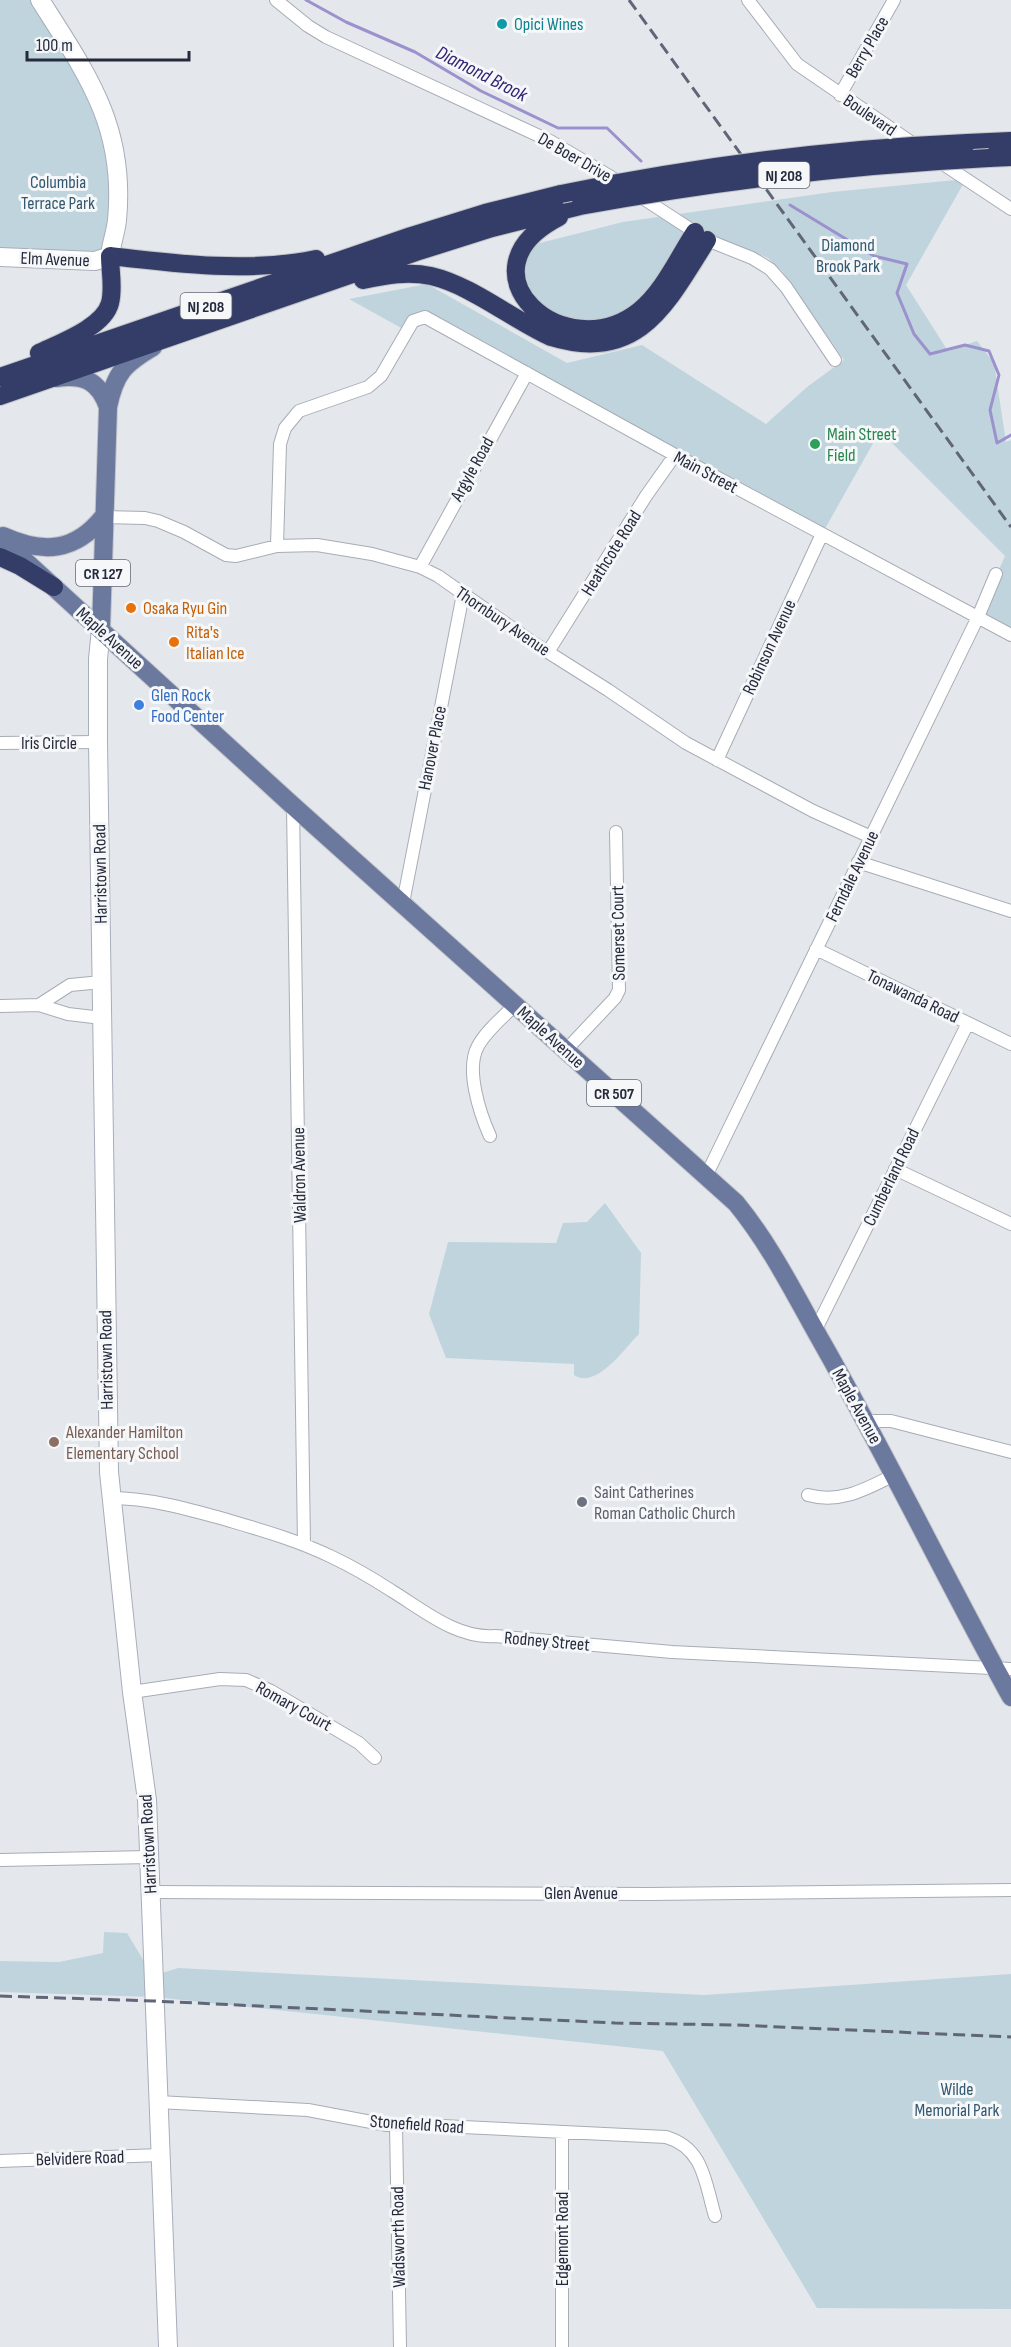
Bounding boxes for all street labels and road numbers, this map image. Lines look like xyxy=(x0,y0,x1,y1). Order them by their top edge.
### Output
street label: Berry Place xyxy=(841,13,893,82)
street label: Boulevard xyxy=(839,90,900,141)
street label: De Boer Drive xyxy=(534,128,615,187)
road number: NJ 208 xyxy=(758,162,810,188)
street label: Elm Avenue xyxy=(20,248,90,271)
road number: NJ 208 xyxy=(180,293,232,319)
street label: Argyle Road xyxy=(446,434,499,506)
street label: Main Street xyxy=(670,447,742,498)
street label: Heathcote Road xyxy=(577,507,646,600)
road number: CR 127 xyxy=(76,560,130,586)
street label: Thornbury Avenue xyxy=(452,582,554,661)
street label: Robinson Avenue xyxy=(738,596,801,698)
street label: Maple Avenue xyxy=(72,603,147,674)
street label: Hanover Place xyxy=(414,704,451,792)
street label: Iris Circle xyxy=(21,733,77,754)
street label: Harristown Road xyxy=(89,824,112,924)
street label: Ferndale Avenue xyxy=(821,827,883,925)
street label: Somerset Court xyxy=(607,885,630,981)
street label: Tonawanda Road xyxy=(863,965,962,1028)
street label: Maple Avenue xyxy=(513,1002,588,1073)
road number: CR 507 xyxy=(587,1080,641,1106)
street label: Cumberland Road xyxy=(859,1125,924,1229)
street label: Waldron Avenue xyxy=(288,1127,311,1223)
street label: Harristown Road xyxy=(95,1310,118,1410)
street label: Maple Avenue xyxy=(827,1365,886,1447)
street label: Rodney Street xyxy=(503,1627,591,1656)
street label: Romary Court xyxy=(252,1677,336,1736)
street label: Harristown Road xyxy=(135,1794,162,1894)
street label: Glen Avenue xyxy=(544,1883,618,1904)
street label: Stonefield Road xyxy=(369,2111,465,2138)
street label: Belvidere Road xyxy=(35,2146,125,2171)
street label: Wadsworth Road xyxy=(387,2186,410,2288)
street label: Edgemont Road xyxy=(552,2192,573,2286)

